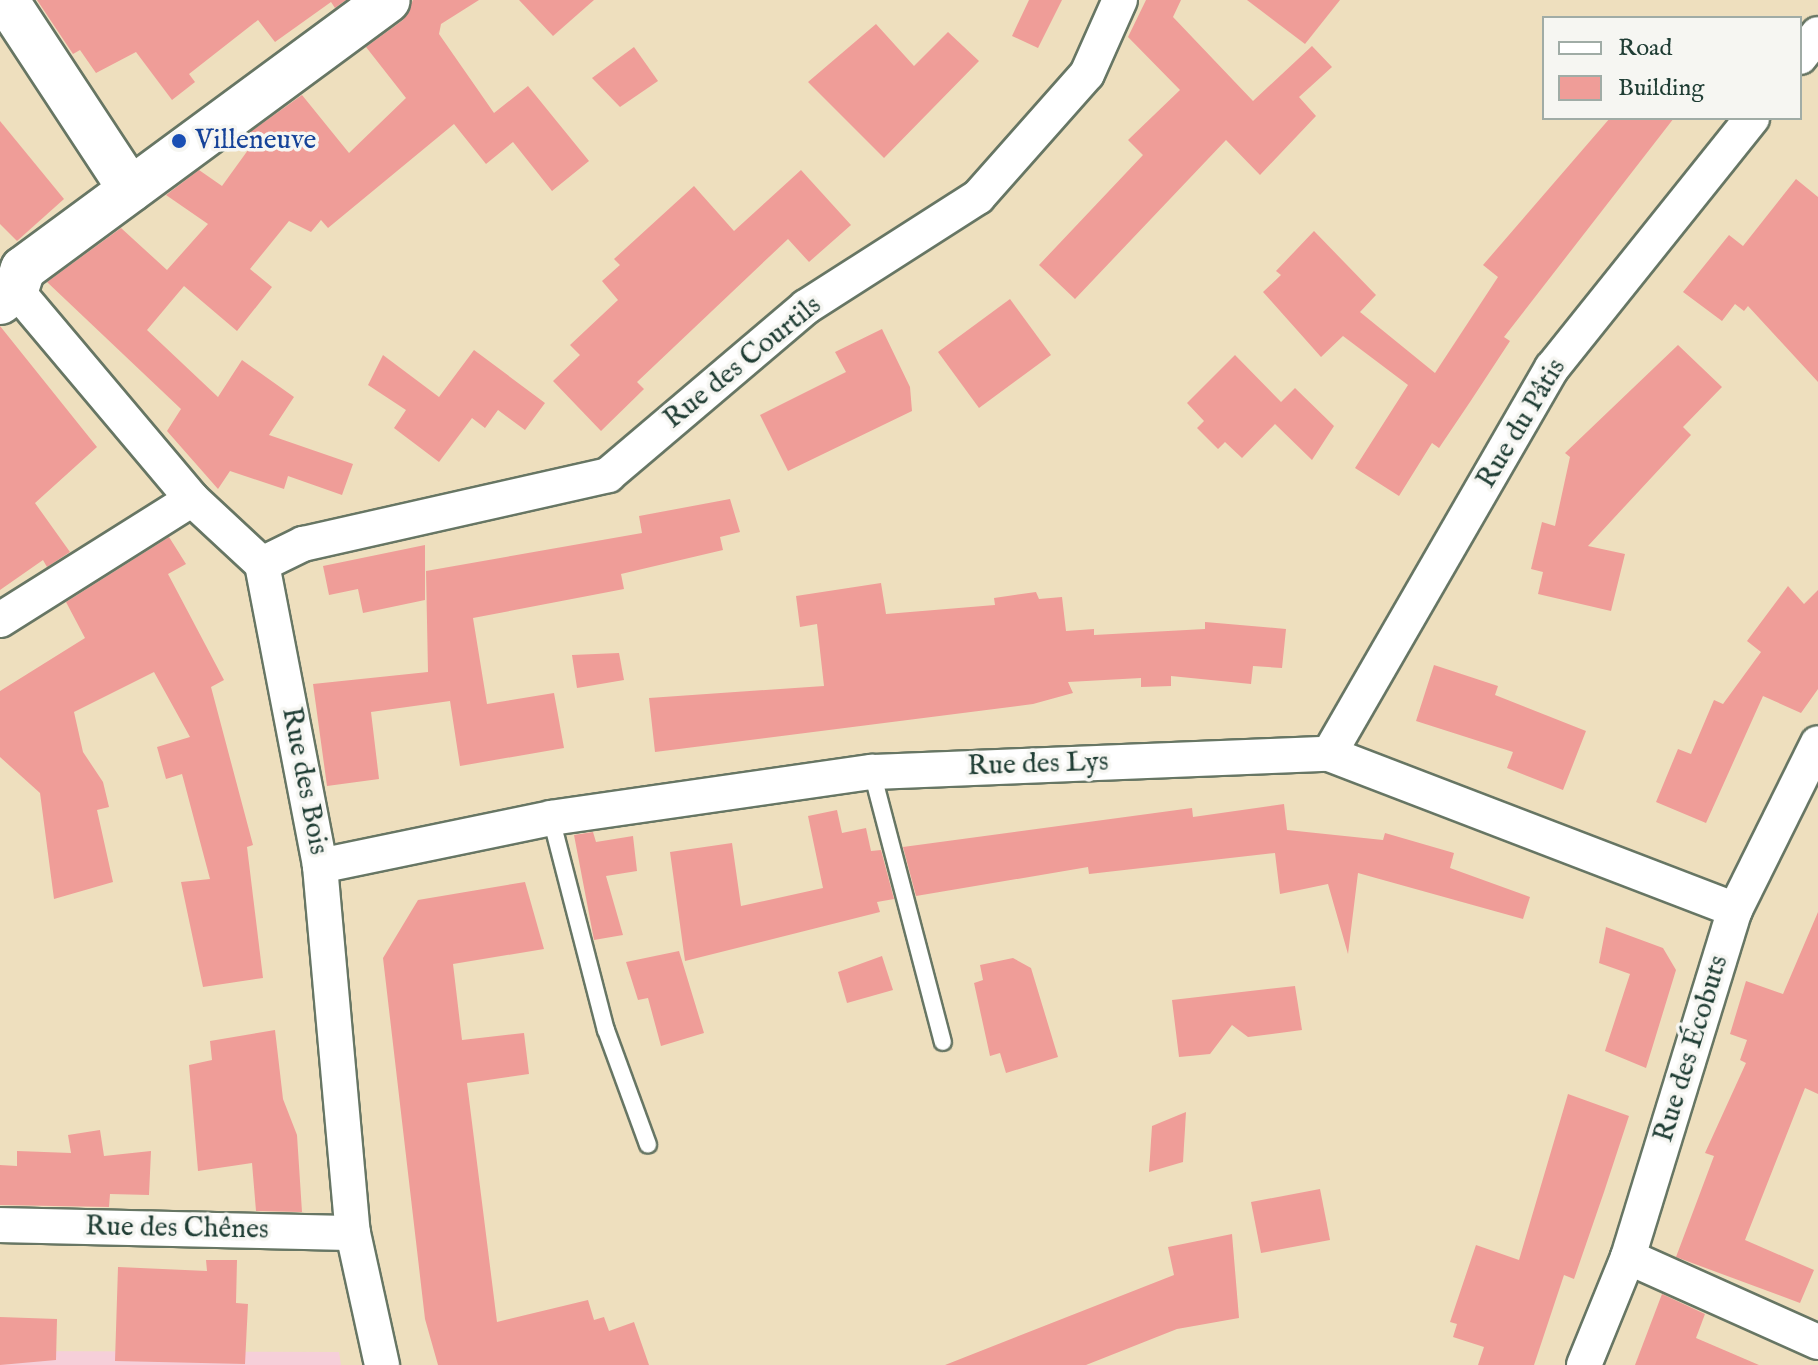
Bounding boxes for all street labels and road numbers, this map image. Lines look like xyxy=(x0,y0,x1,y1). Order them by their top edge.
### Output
street label: Rue des Courtils xyxy=(658,289,828,437)
street label: Rue du Pâtis xyxy=(1470,353,1574,495)
street label: Rue des Bois xyxy=(273,705,335,857)
street label: Rue des Lys xyxy=(967,746,1109,784)
street label: Rue des Écobuts xyxy=(1648,951,1736,1147)
street label: Rue des Chênes xyxy=(85,1211,269,1247)

